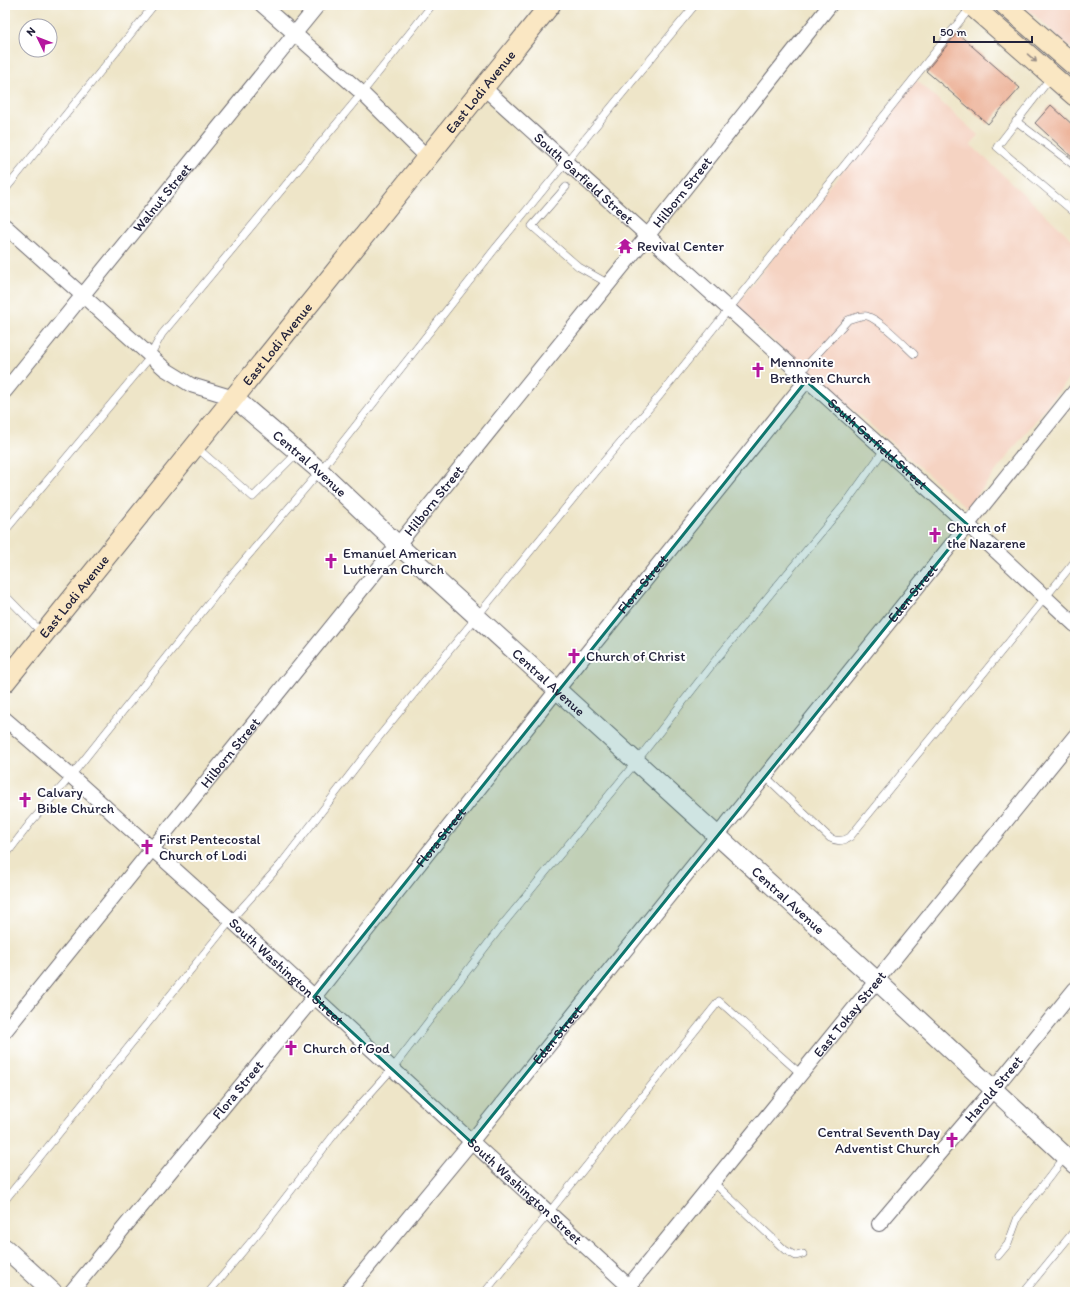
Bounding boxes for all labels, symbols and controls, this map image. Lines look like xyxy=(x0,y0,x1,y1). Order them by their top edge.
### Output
north arrow xyxy=(18,18,58,58)
scale bar xyxy=(934,18,1032,44)
text: N xyxy=(24,24,38,39)
text: 50 m xyxy=(940,25,966,39)
street label: East Lodi Avenue xyxy=(442,46,519,137)
one-way arrow xyxy=(1027,53,1037,62)
street label: South Garfield Street xyxy=(531,129,637,227)
street label: Hilborn Street xyxy=(649,153,715,231)
street label: Walnut Street xyxy=(129,160,195,235)
temple icon: Revival Center xyxy=(616,237,634,255)
place label: Revival Center xyxy=(637,238,724,255)
street label: East Lodi Avenue xyxy=(239,299,316,389)
place label: Mennonite Brethren Church xyxy=(770,354,871,387)
church icon: Mennonite Brethren Church xyxy=(749,361,767,379)
street label: South Garfield Street xyxy=(825,394,931,493)
street label: Central Avenue xyxy=(269,426,351,501)
street label: Hilborn Street xyxy=(400,462,467,539)
place label: Church of the Nazarene xyxy=(947,519,1026,552)
church icon: Church of the Nazarene xyxy=(926,526,944,544)
place label: Emanuel American Lutheran Church xyxy=(343,545,457,578)
street label: East Lodi Avenue xyxy=(35,551,113,641)
street label: Flora Street xyxy=(614,551,671,617)
church icon: Emanuel American Lutheran Church xyxy=(322,552,340,570)
street label: Eden Street xyxy=(884,560,941,626)
street label: Central Avenue xyxy=(509,644,589,720)
church icon: Church of Christ xyxy=(565,647,583,665)
place label: Church of Christ xyxy=(586,648,685,665)
street label: Hilborn Street xyxy=(196,714,263,791)
place label: Calvary Bible Church xyxy=(37,784,115,817)
church icon: Calvary Bible Church xyxy=(16,791,34,809)
street label: Flora Street xyxy=(412,804,469,870)
place label: First Pentecostal Church of Lodi xyxy=(159,831,261,864)
church icon: First Pentecostal Church of Lodi xyxy=(138,838,156,856)
street label: Central Avenue xyxy=(748,863,829,938)
street label: South Washington Street xyxy=(226,914,348,1028)
street label: East Tokay Street xyxy=(809,967,890,1061)
street label: Eden Street xyxy=(529,1002,586,1068)
church icon: Church of God xyxy=(282,1039,300,1057)
place label: Church of God xyxy=(303,1040,390,1057)
street label: Harold Street xyxy=(961,1052,1026,1126)
street label: Flora Street xyxy=(208,1057,267,1123)
place label: Central Seventh Day Adventist Church xyxy=(818,1124,940,1157)
church icon: Central Seventh Day Adventist Church xyxy=(943,1131,961,1149)
street label: South Washington Street xyxy=(464,1134,586,1248)

